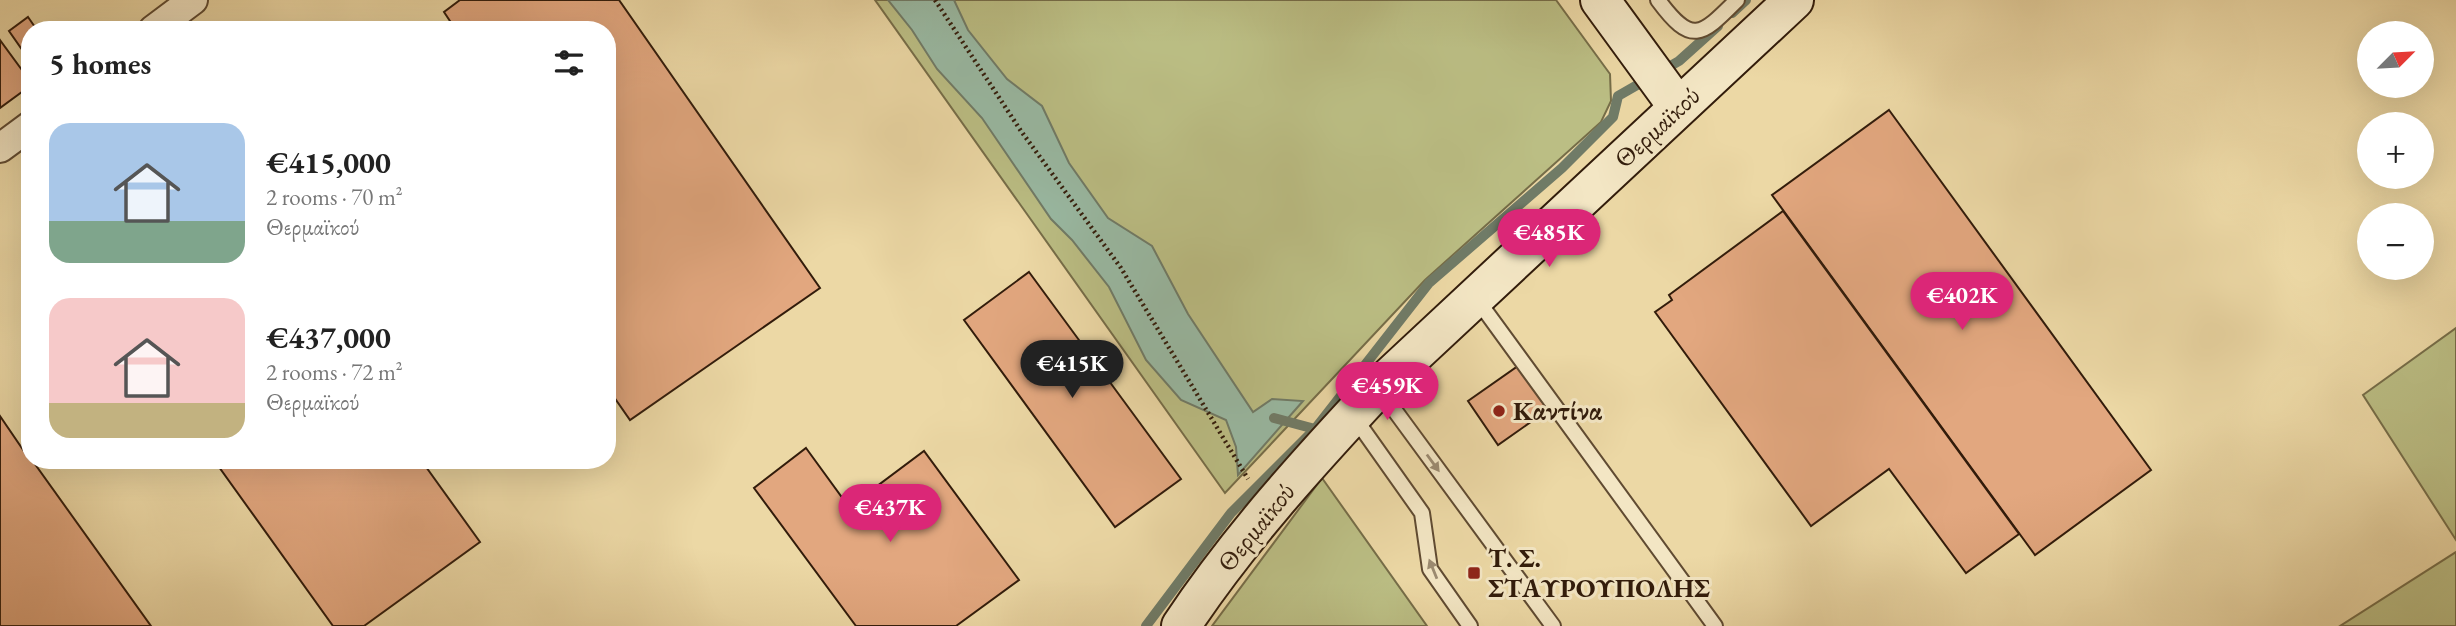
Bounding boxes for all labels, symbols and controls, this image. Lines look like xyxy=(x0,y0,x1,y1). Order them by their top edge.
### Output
north arrow xyxy=(2357,21,2434,98)
map controls xyxy=(2357,21,2434,280)
text: 5 homes xyxy=(49,44,151,83)
icon: filters xyxy=(550,44,588,82)
street label: Θερμαϊκού xyxy=(1607,79,1707,175)
button: + xyxy=(2357,112,2434,189)
text: €415,000 xyxy=(266,143,391,182)
icon: home xyxy=(105,151,189,235)
text: 2 rooms · 70 m² xyxy=(266,182,403,212)
button: − xyxy=(2357,203,2434,280)
pin: €485K xyxy=(1500,210,1598,269)
text: Θερμαϊκού xyxy=(266,212,359,242)
text: €485K xyxy=(1513,217,1585,247)
pin: €402K xyxy=(1913,272,2011,332)
text: €402K xyxy=(1926,280,1998,310)
text: €437,000 xyxy=(266,318,391,357)
icon: home xyxy=(105,326,189,410)
pin: €415K xyxy=(1023,340,1121,400)
text: €415K xyxy=(1036,348,1108,378)
text: 2 rooms · 72 m² xyxy=(266,357,403,387)
pin: €459K xyxy=(1338,362,1436,422)
text: €459K xyxy=(1351,370,1423,400)
text: Θερμαϊκού xyxy=(266,387,359,417)
place label: Καντίνα xyxy=(1513,394,1603,428)
marker: Καντίνα xyxy=(1491,403,1507,419)
one-way arrow xyxy=(1426,454,1440,472)
street label: Θερμαϊκού xyxy=(1210,475,1302,579)
pin: €437K xyxy=(841,484,939,544)
text: €437K xyxy=(854,492,926,522)
place label: Τ. Σ. ΣΤΑΥΡΟΥΠΟΛΗΣ xyxy=(1488,541,1710,605)
one-way arrow xyxy=(1428,558,1439,579)
marker: Τ. Σ. ΣΤΑΥΡΟΥΠΟΛΗΣ xyxy=(1466,565,1482,581)

